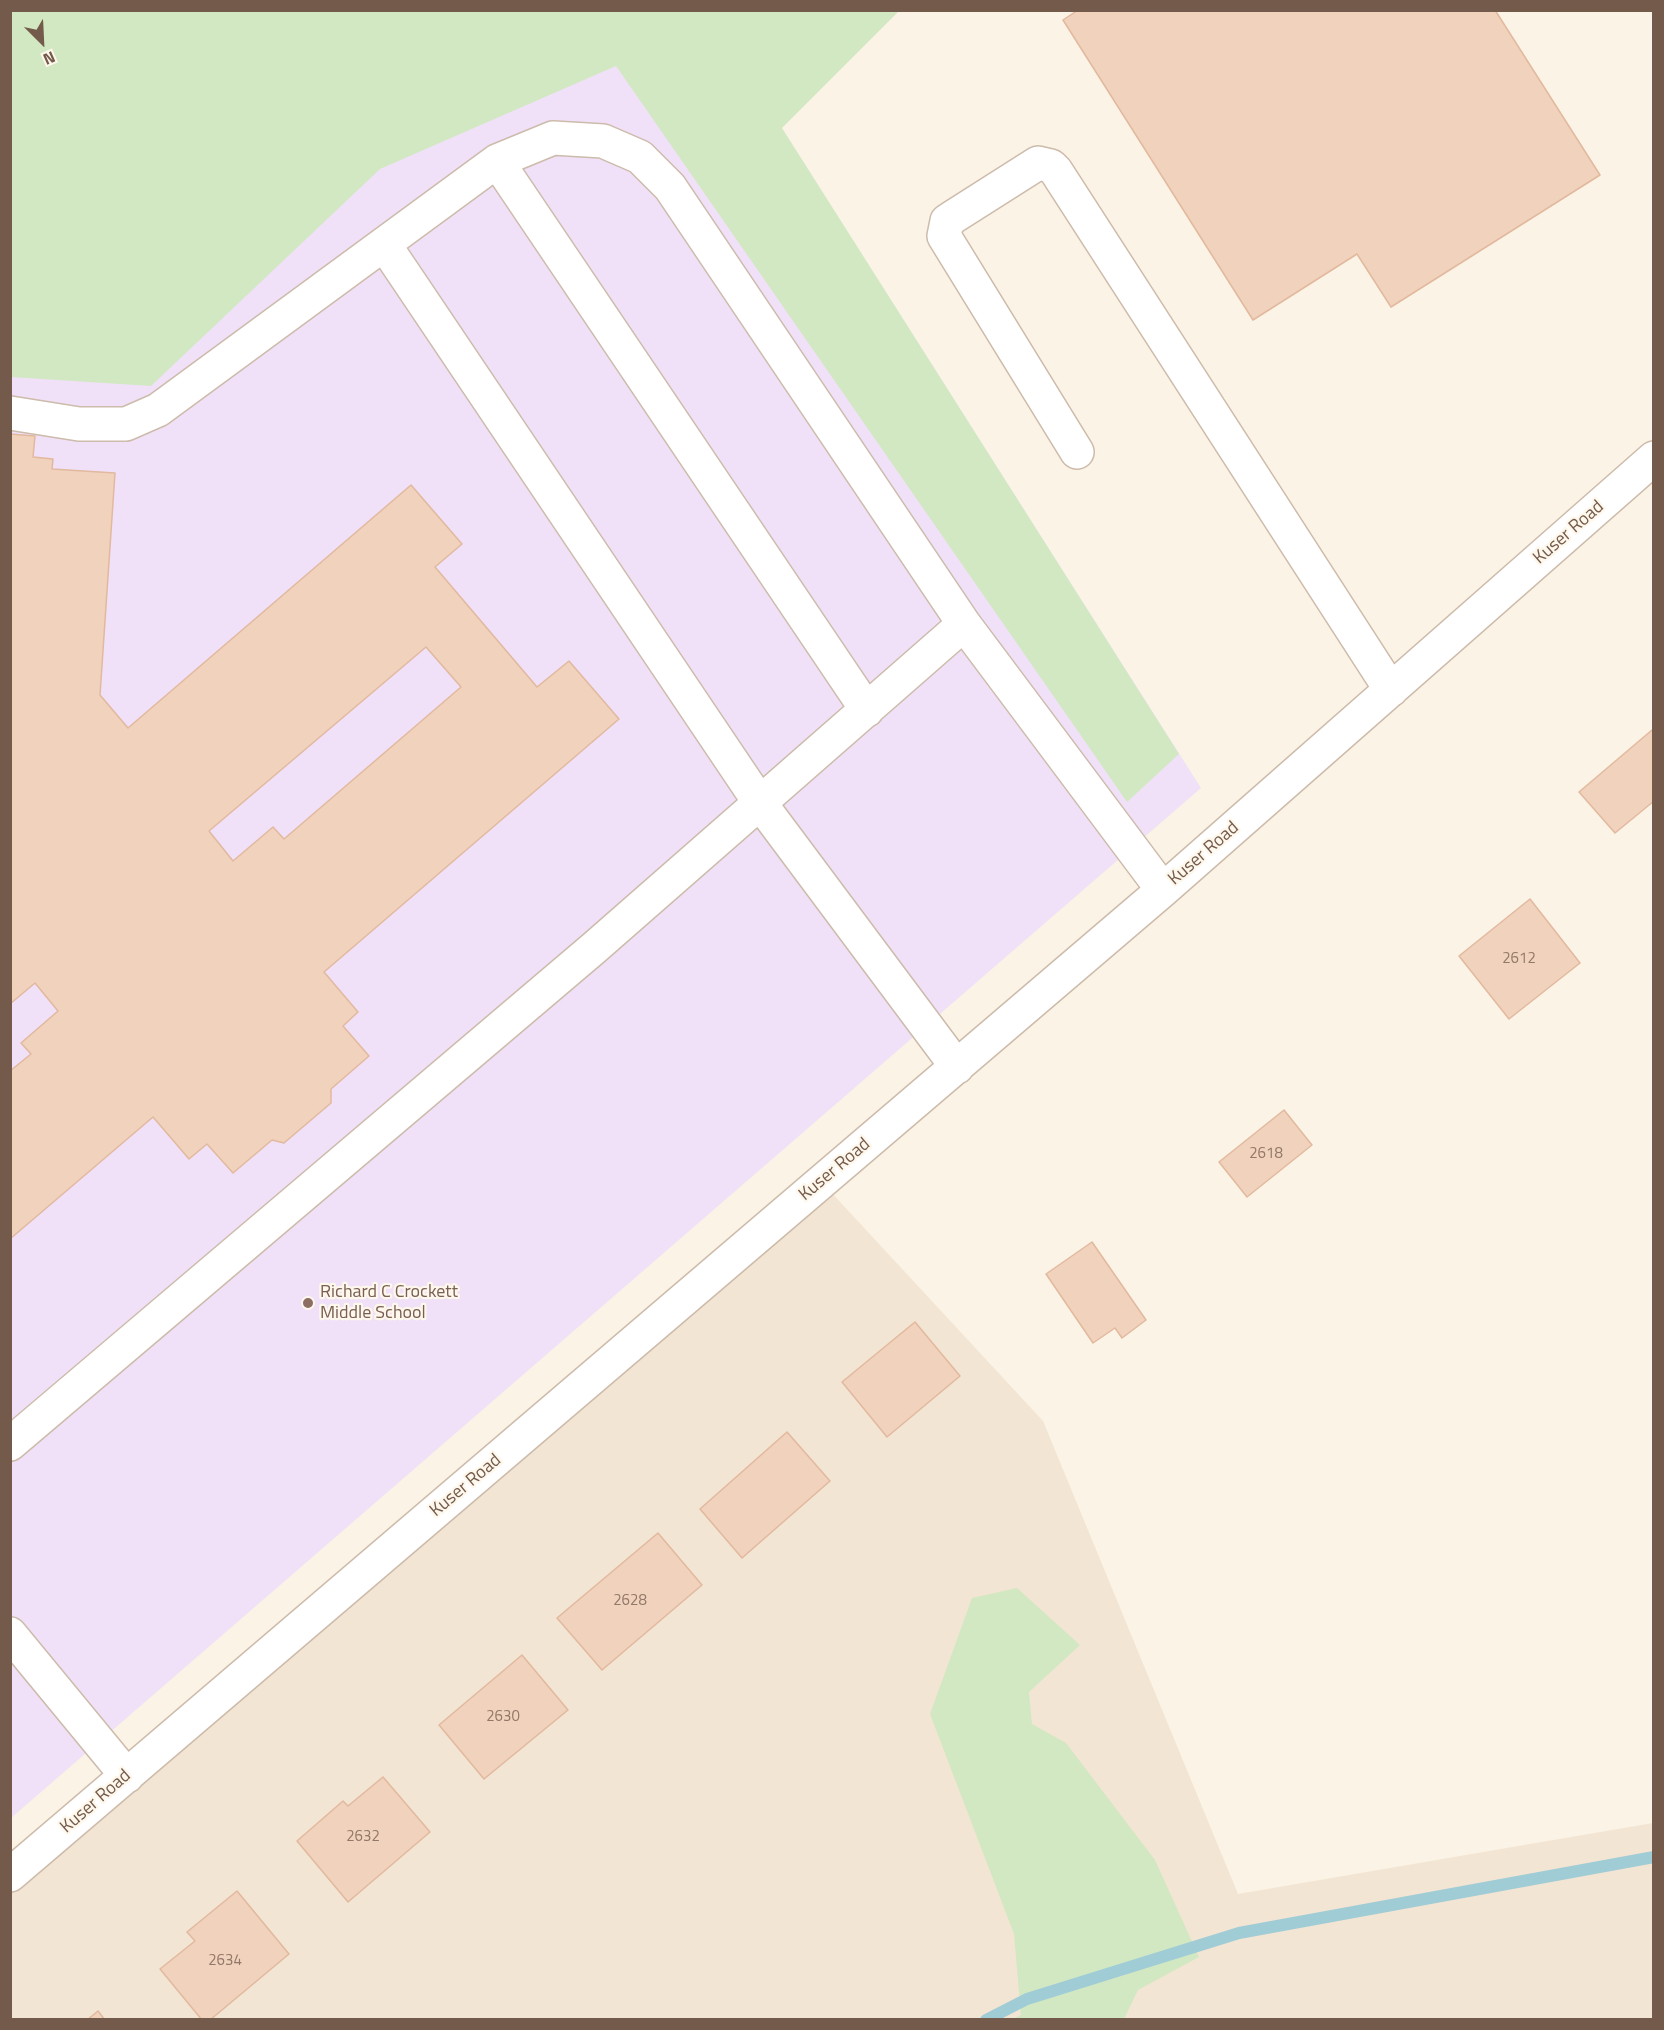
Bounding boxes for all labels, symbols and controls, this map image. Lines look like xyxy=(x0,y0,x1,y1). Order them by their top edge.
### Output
north arrow xyxy=(12,12,72,72)
text: N xyxy=(39,45,59,72)
street label: Kuser Road xyxy=(1529,497,1609,569)
street label: Kuser Road xyxy=(1164,818,1244,890)
house number: 2612 xyxy=(1502,950,1536,968)
street label: Kuser Road xyxy=(795,1134,875,1206)
house number: 2618 xyxy=(1249,1145,1283,1163)
place label: Richard C Crockett Middle School xyxy=(320,1282,458,1324)
marker: Richard C Crockett Middle School xyxy=(301,1296,315,1310)
street label: Kuser Road xyxy=(426,1450,506,1522)
house number: 2628 xyxy=(613,1592,647,1610)
house number: 2630 xyxy=(486,1708,520,1726)
street label: Kuser Road xyxy=(56,1766,136,1838)
house number: 2632 xyxy=(346,1828,380,1846)
house number: 2634 xyxy=(208,1952,242,1970)

